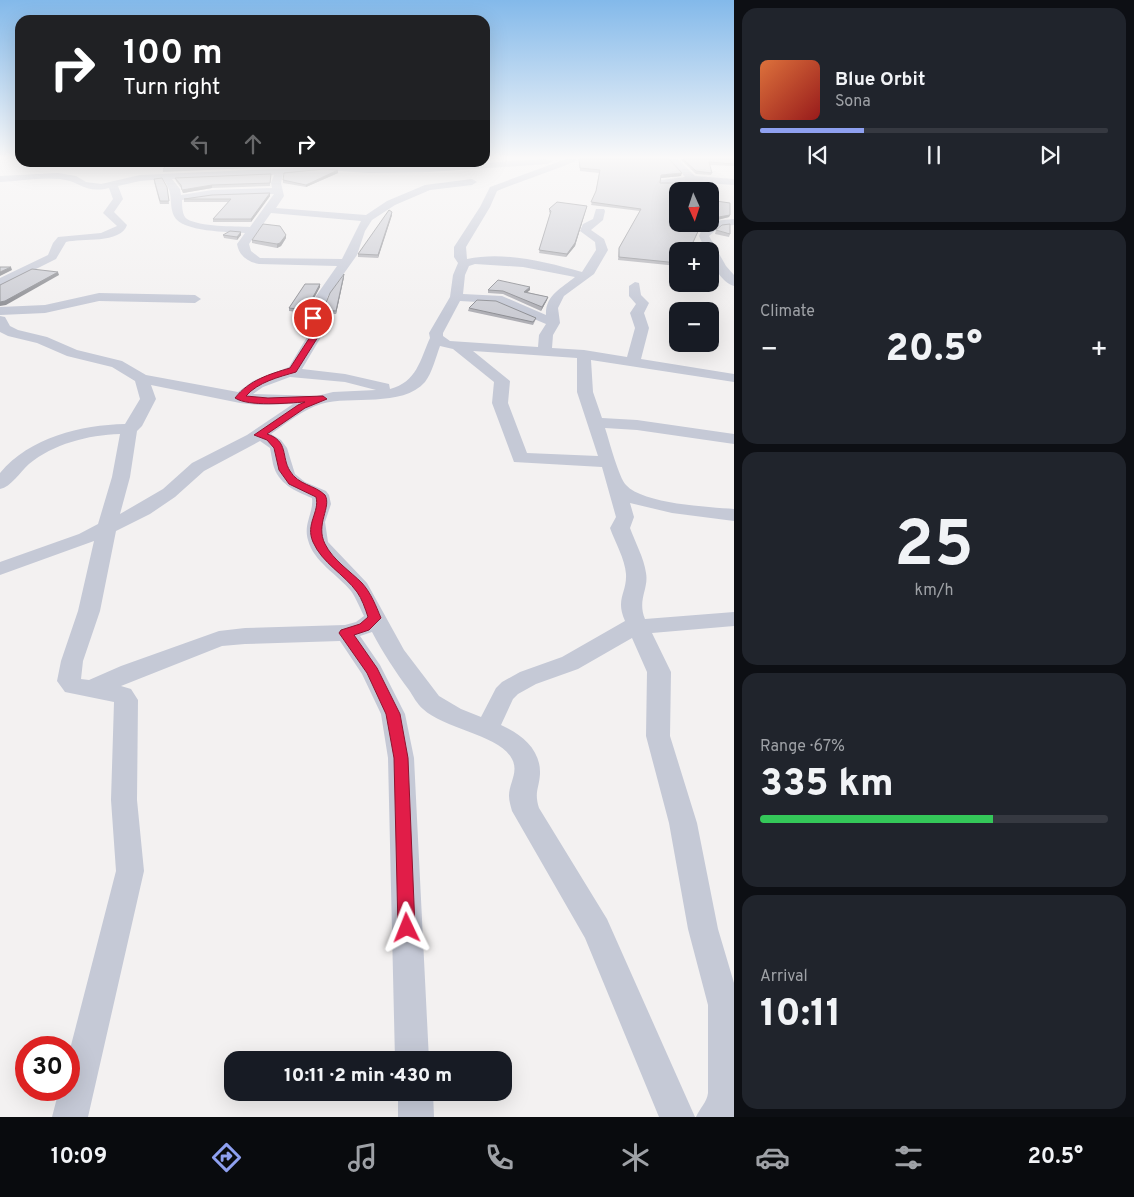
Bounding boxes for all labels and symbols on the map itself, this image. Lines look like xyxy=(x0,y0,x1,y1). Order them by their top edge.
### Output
north arrow xyxy=(669,182,719,232)
pin xyxy=(292,297,334,339)
position arrow xyxy=(380,901,432,953)
speed limit sign: 30 xyxy=(15,1036,80,1101)

